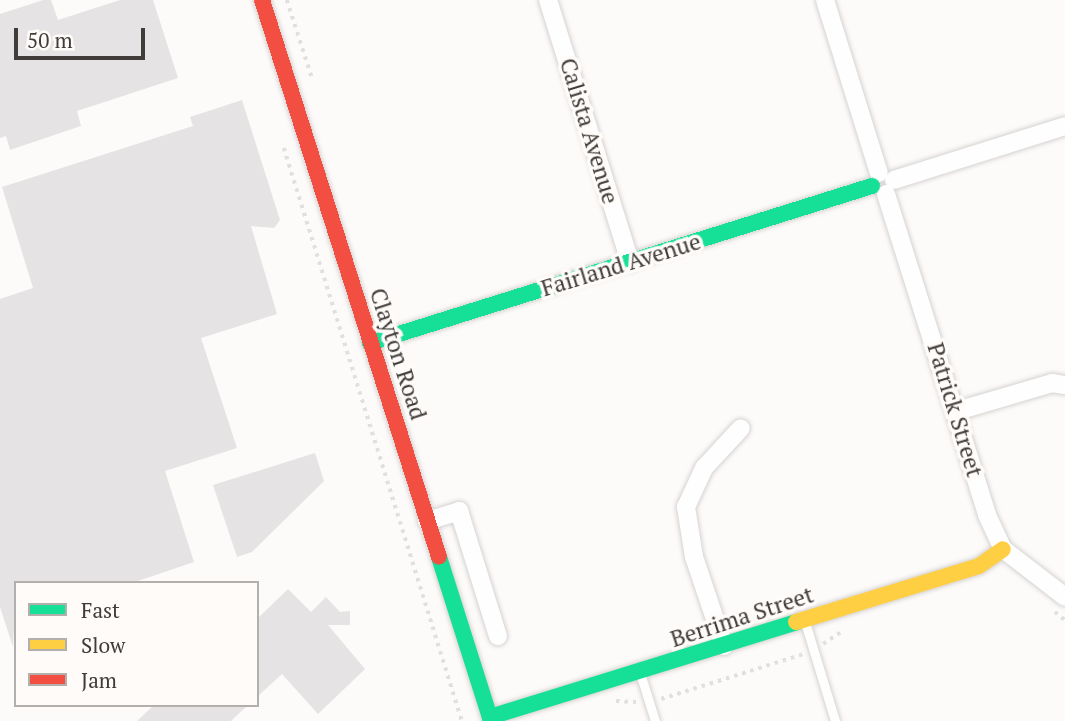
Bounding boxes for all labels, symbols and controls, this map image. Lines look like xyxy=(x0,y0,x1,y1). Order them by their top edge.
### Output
scale bar xyxy=(18,14,149,58)
text: 50 m xyxy=(27,26,73,54)
street label: Calista Avenue xyxy=(554,55,624,207)
street label: Fairland Avenue xyxy=(538,228,704,302)
street label: Clayton Road xyxy=(364,285,432,423)
street label: Patrick Street xyxy=(921,339,989,481)
legend xyxy=(14,581,259,707)
street label: Berrima Street xyxy=(667,581,817,653)
text: Fast xyxy=(81,596,120,624)
text: Slow xyxy=(81,631,125,659)
text: Jam xyxy=(81,666,117,694)

